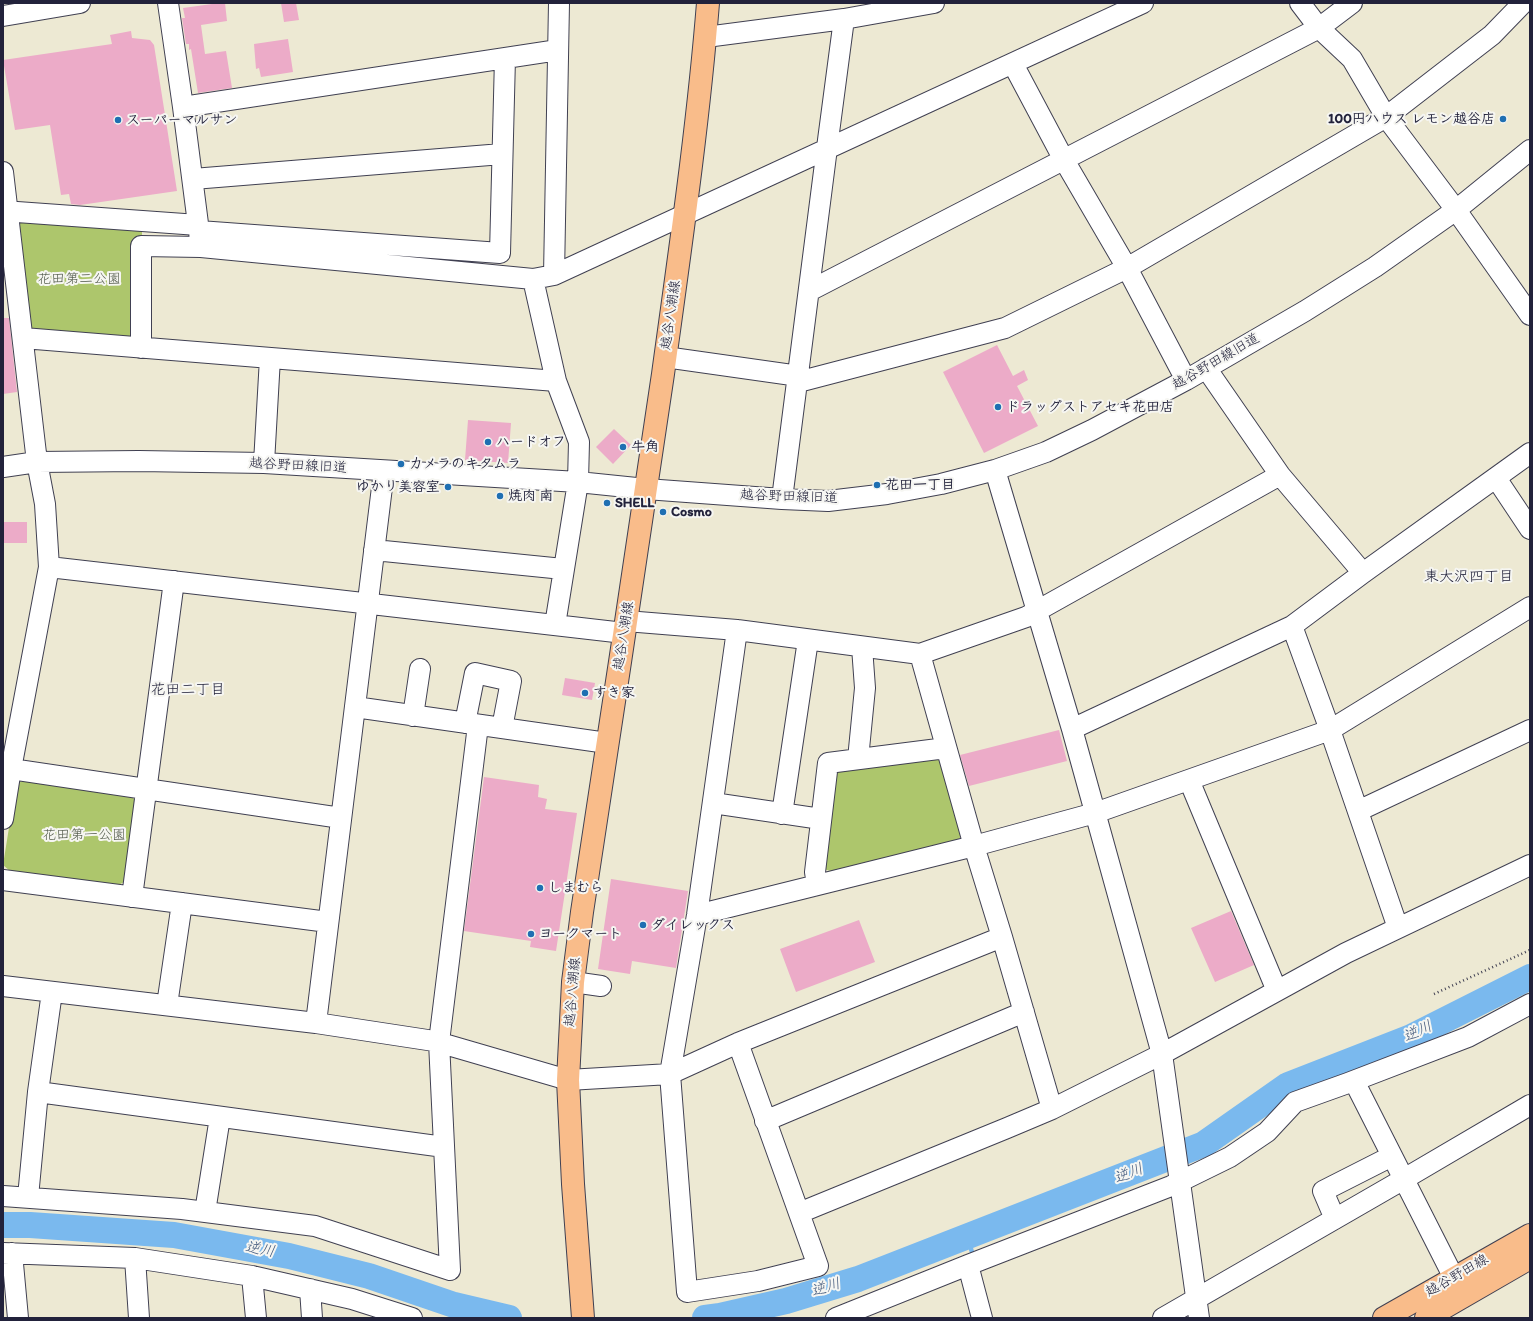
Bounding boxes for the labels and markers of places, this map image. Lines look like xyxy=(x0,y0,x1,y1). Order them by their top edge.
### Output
place label: 100円ハウス レモン越谷店 xyxy=(1328,111,1495,127)
place label: スーパーマルサン xyxy=(126,112,237,128)
marker: 100円ハウス レモン越谷店 xyxy=(1498,114,1508,124)
marker: スーパーマルサン xyxy=(113,115,123,125)
place label: ドラッグストアセキ花田店 xyxy=(1006,399,1174,415)
marker: ドラッグストアセキ花田店 xyxy=(993,402,1003,412)
place label: ハードオフ xyxy=(496,434,566,450)
marker: ハードオフ xyxy=(483,437,493,447)
place label: 牛角 xyxy=(631,439,659,455)
marker: 牛角 xyxy=(618,442,628,452)
place label: カメラのキタムラ xyxy=(409,456,521,472)
marker: カメラのキタムラ xyxy=(396,459,406,469)
place label: 花田一丁目 xyxy=(885,477,955,493)
place label: ゆかり美容室 xyxy=(356,479,440,495)
marker: 花田一丁目 xyxy=(872,480,882,490)
marker: ゆかり美容室 xyxy=(443,482,453,492)
place label: 焼肉 南 xyxy=(508,488,553,504)
marker: 焼肉 南 xyxy=(495,491,505,501)
place label: SHELL xyxy=(615,495,654,511)
marker: SHELL xyxy=(602,498,612,508)
place label: Cosmo xyxy=(671,504,712,520)
marker: Cosmo xyxy=(658,507,668,517)
place label: すき家 xyxy=(593,685,635,701)
marker: すき家 xyxy=(580,688,590,698)
place label: しまむら xyxy=(548,880,604,896)
marker: しまむら xyxy=(535,883,545,893)
place label: ダイレックス xyxy=(651,917,735,933)
marker: ダイレックス xyxy=(638,920,648,930)
place label: ヨークマート xyxy=(539,926,622,942)
marker: ヨークマート xyxy=(526,929,536,939)

